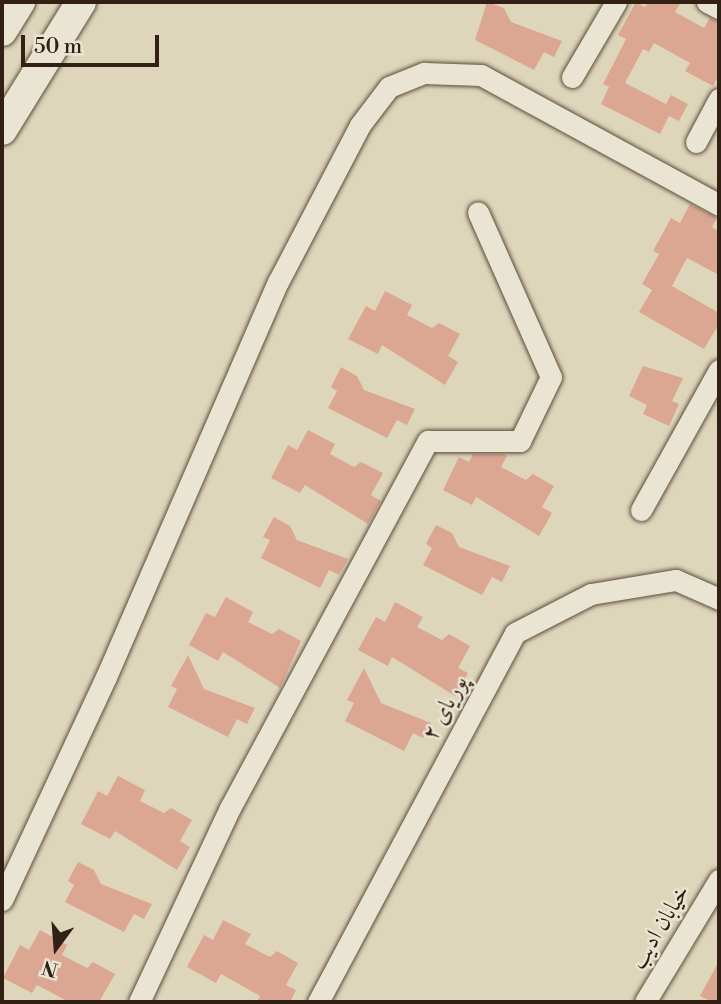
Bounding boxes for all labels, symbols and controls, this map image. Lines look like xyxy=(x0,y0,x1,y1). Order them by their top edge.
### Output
scale bar xyxy=(24,21,163,65)
text: 50 m xyxy=(34,34,82,60)
street label: پوریای ۲ xyxy=(416,671,474,745)
street label: خیابان ادیب xyxy=(624,880,696,974)
north arrow xyxy=(21,913,91,983)
text: N xyxy=(40,955,61,982)

